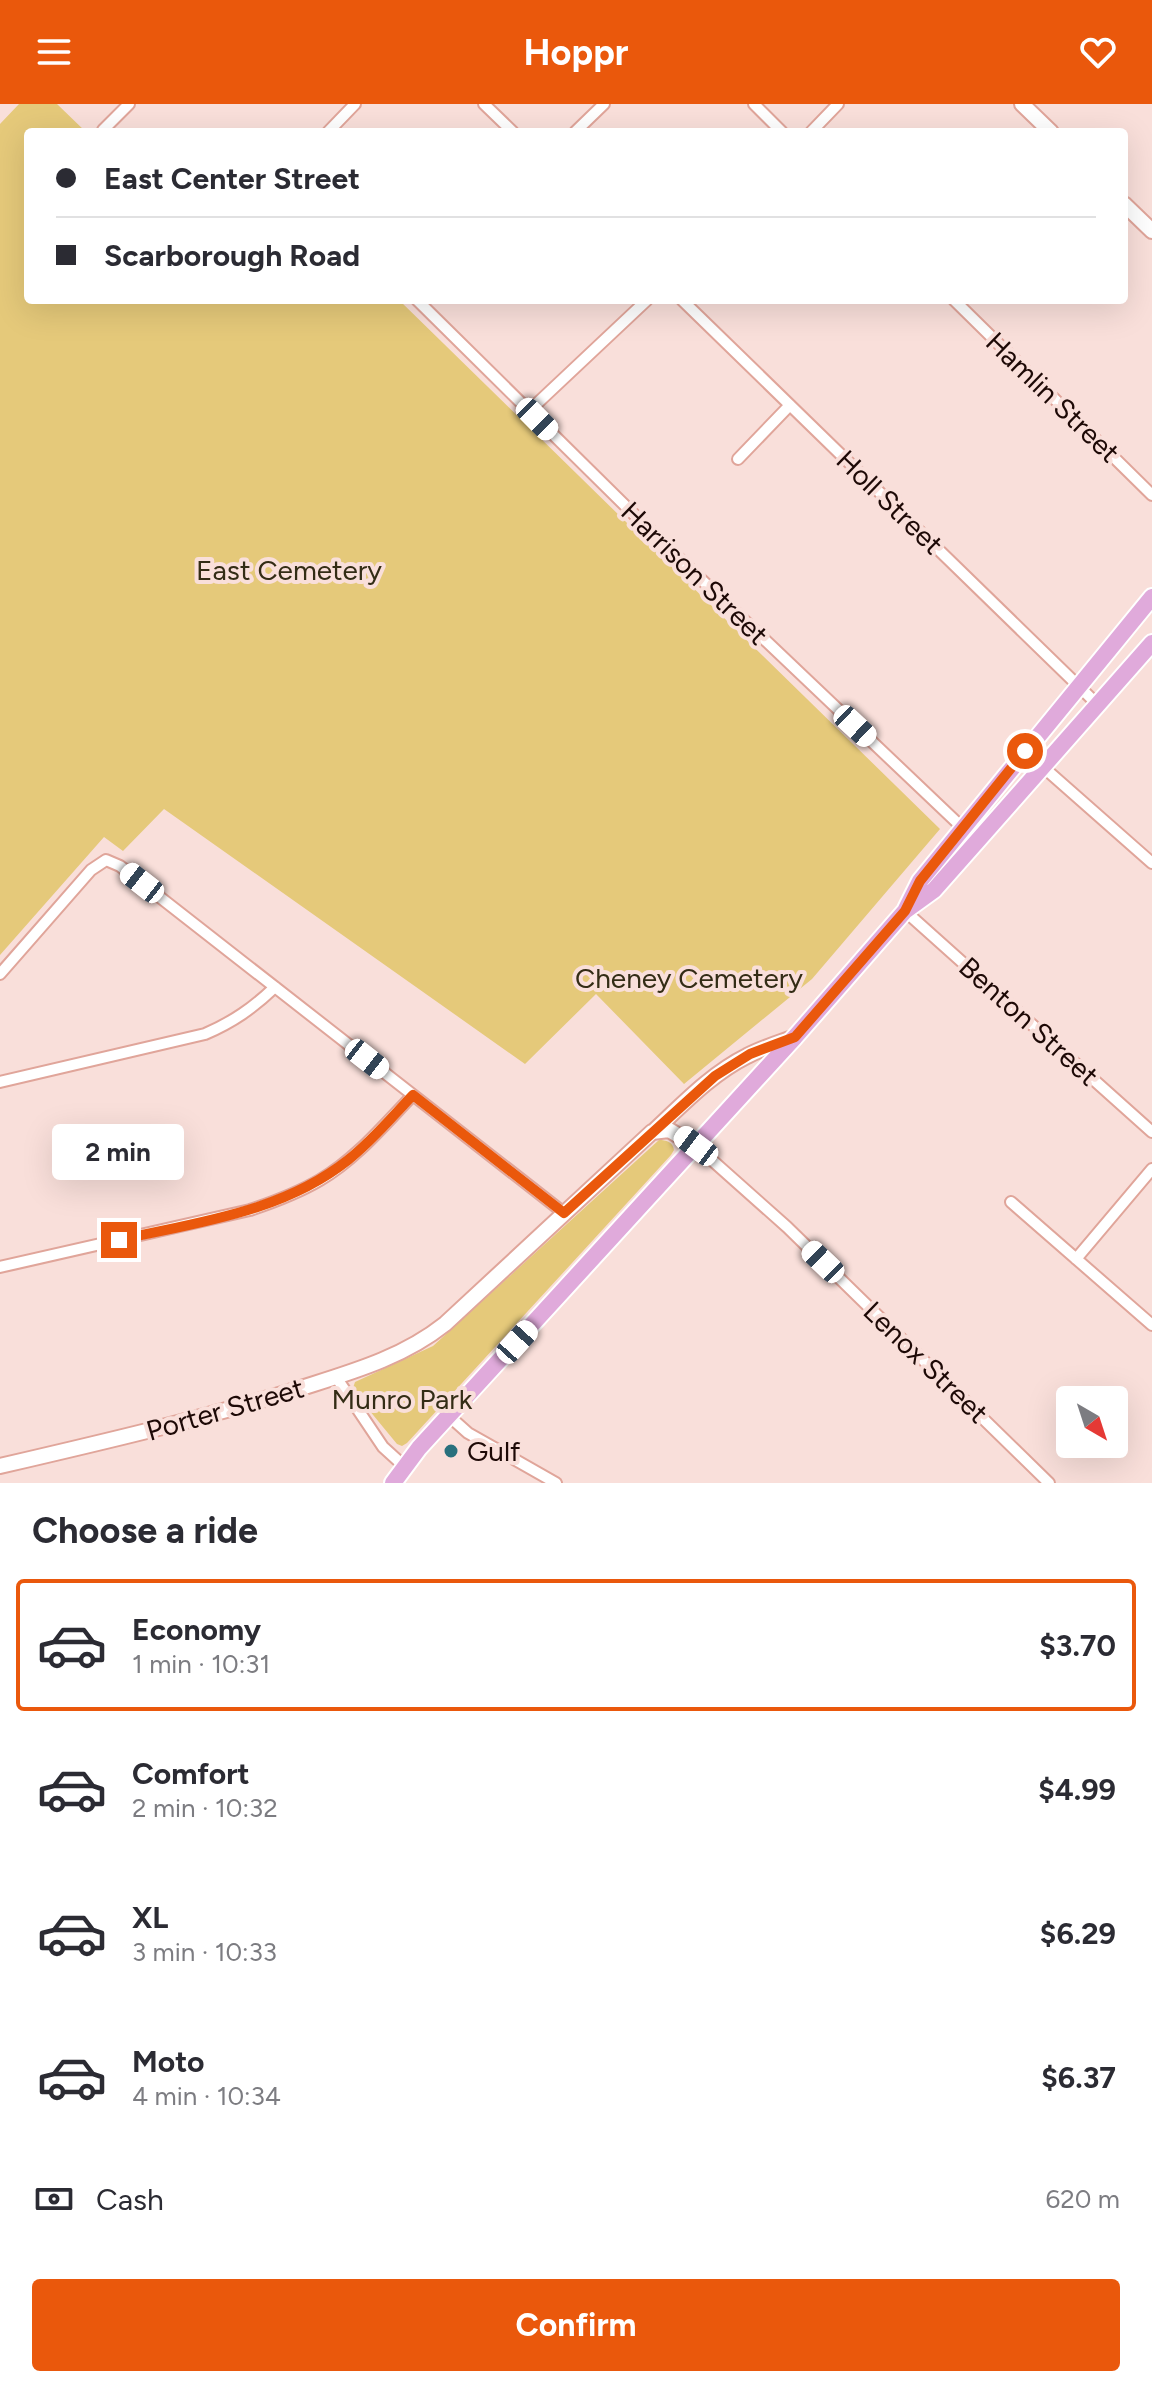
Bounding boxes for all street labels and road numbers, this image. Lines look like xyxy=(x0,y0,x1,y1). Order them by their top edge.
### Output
street label: Hamlin Street xyxy=(979,325,1127,469)
street label: Holl Street xyxy=(830,443,950,561)
street label: Harrison Street xyxy=(615,494,775,652)
street label: Benton Street xyxy=(952,950,1106,1092)
street label: Lenox Street xyxy=(857,1294,995,1430)
street label: Porter Street xyxy=(142,1370,308,1448)

